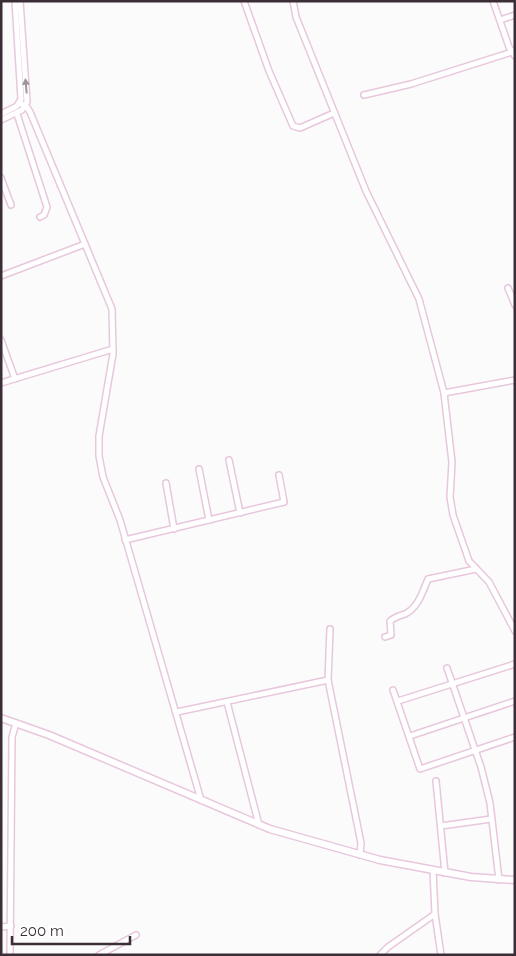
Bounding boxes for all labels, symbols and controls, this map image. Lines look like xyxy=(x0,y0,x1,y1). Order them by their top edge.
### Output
one-way arrow xyxy=(22,78,30,94)
scale bar xyxy=(12,914,130,946)
text: 200 m xyxy=(20,922,64,940)

